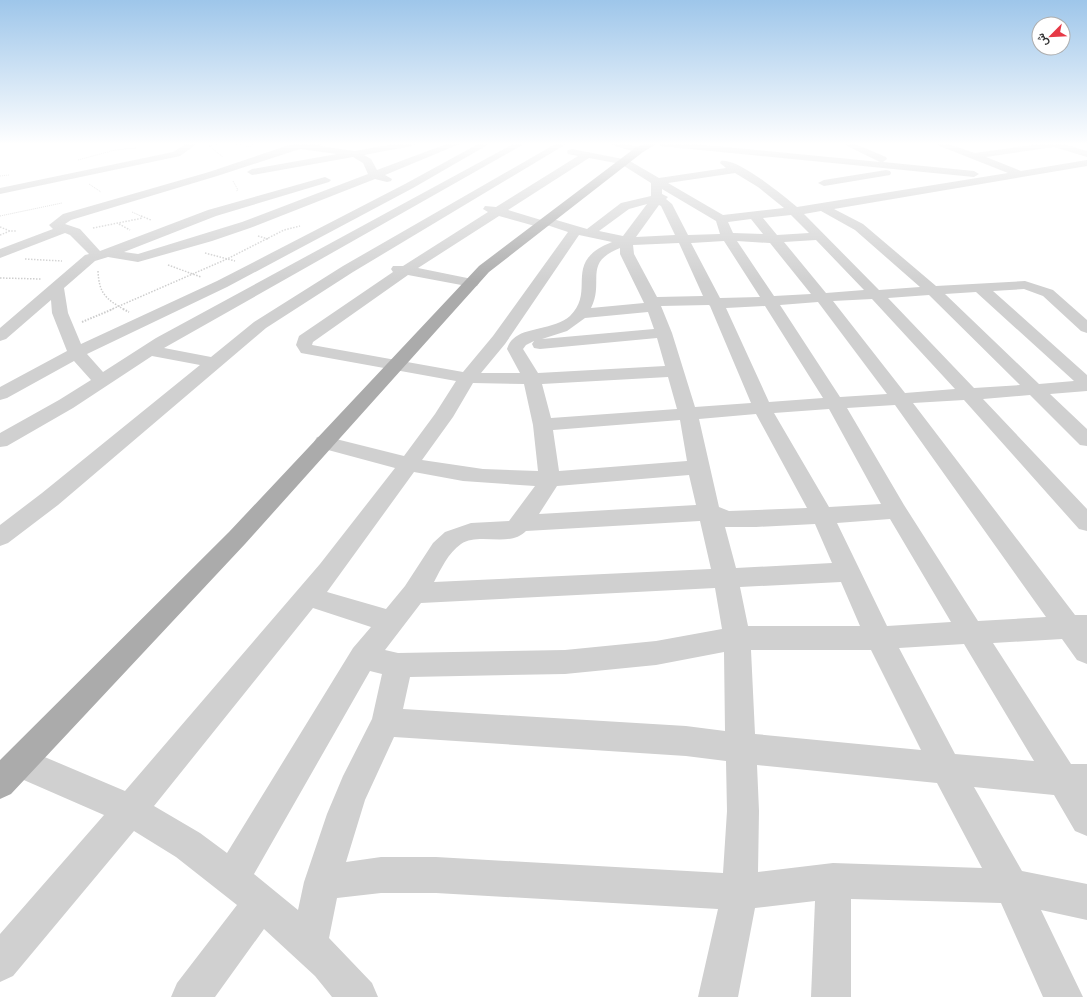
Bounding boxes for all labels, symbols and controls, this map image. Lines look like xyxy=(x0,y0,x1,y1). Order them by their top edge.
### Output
north arrow xyxy=(1031,16,1071,56)
text: ش xyxy=(1034,31,1051,49)

